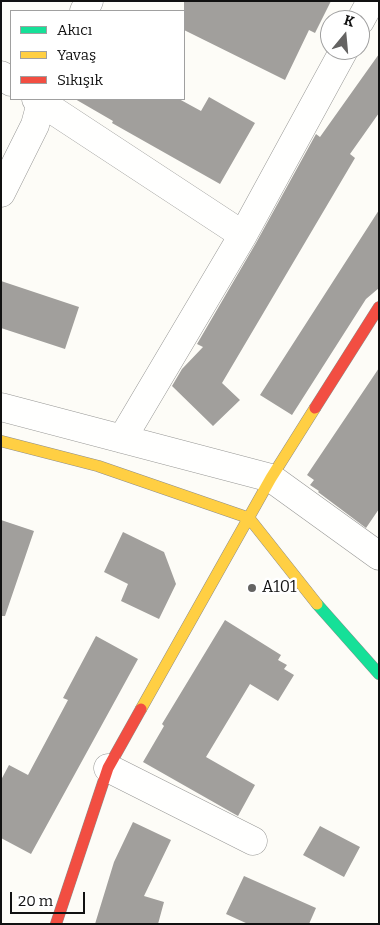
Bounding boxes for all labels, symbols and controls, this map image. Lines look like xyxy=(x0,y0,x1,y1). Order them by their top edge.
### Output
legend xyxy=(10,10,185,100)
north arrow xyxy=(320,10,370,60)
text: K xyxy=(342,12,357,31)
text: Akıcı xyxy=(57,21,92,39)
text: Yavaş xyxy=(57,46,96,64)
text: Sıkışık xyxy=(57,71,103,89)
place label: A101 xyxy=(262,578,297,598)
marker: A101 xyxy=(246,582,258,594)
scale bar xyxy=(12,882,88,914)
text: 20 m xyxy=(18,892,53,910)

